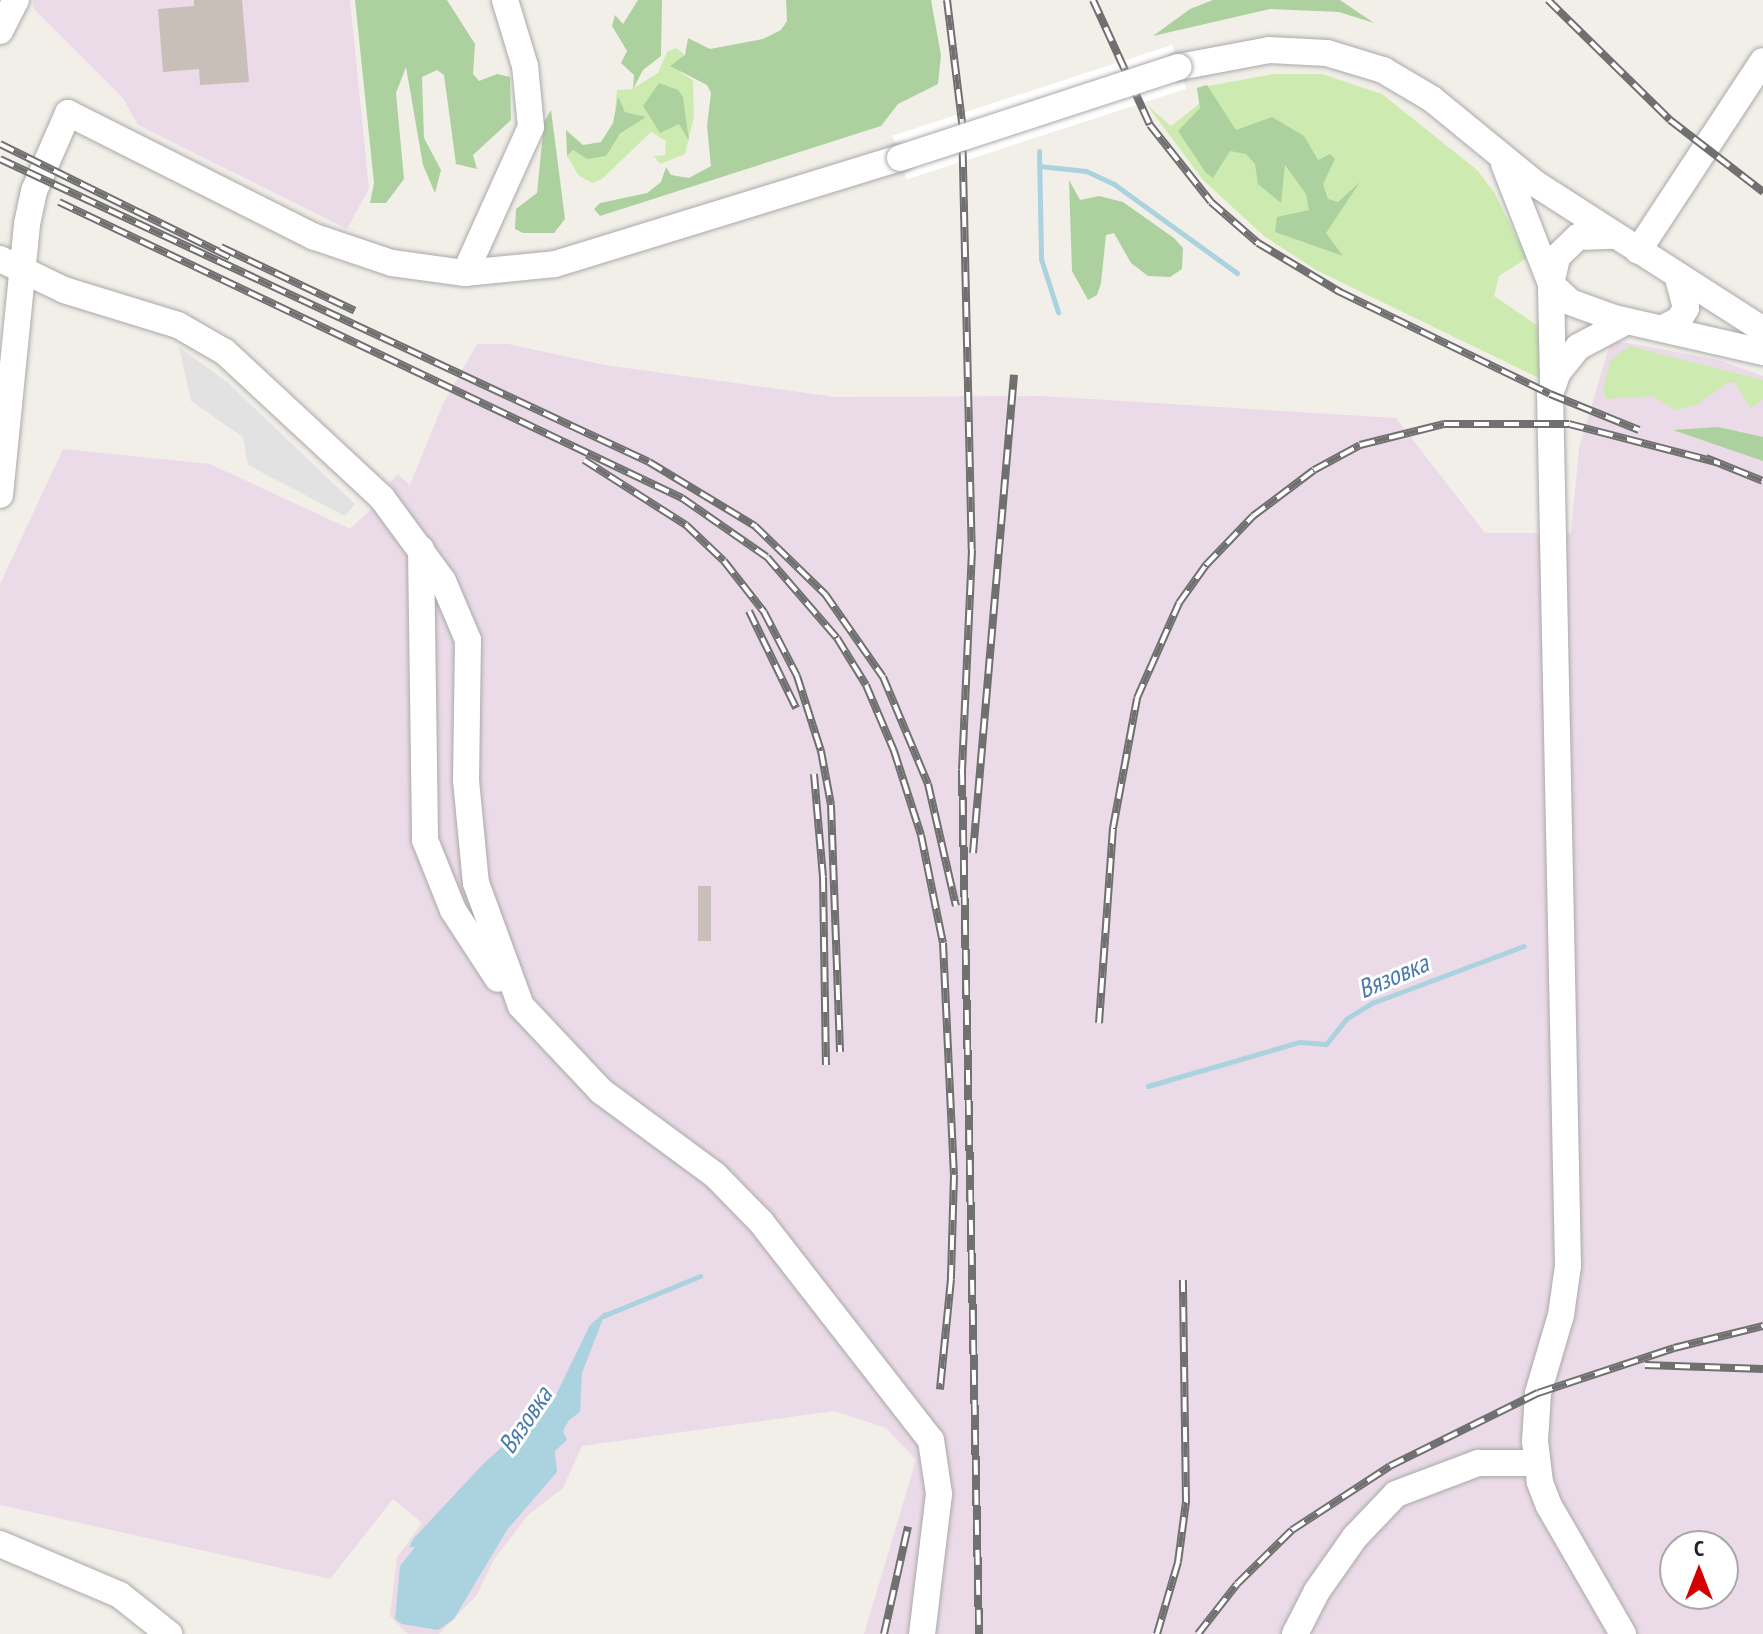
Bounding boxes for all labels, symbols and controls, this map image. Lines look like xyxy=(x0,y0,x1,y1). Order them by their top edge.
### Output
water label: Вязовка xyxy=(1353,947,1433,1005)
water label: Вязовка xyxy=(491,1381,559,1459)
north arrow xyxy=(1659,1530,1739,1610)
text: С xyxy=(1694,1534,1704,1562)

